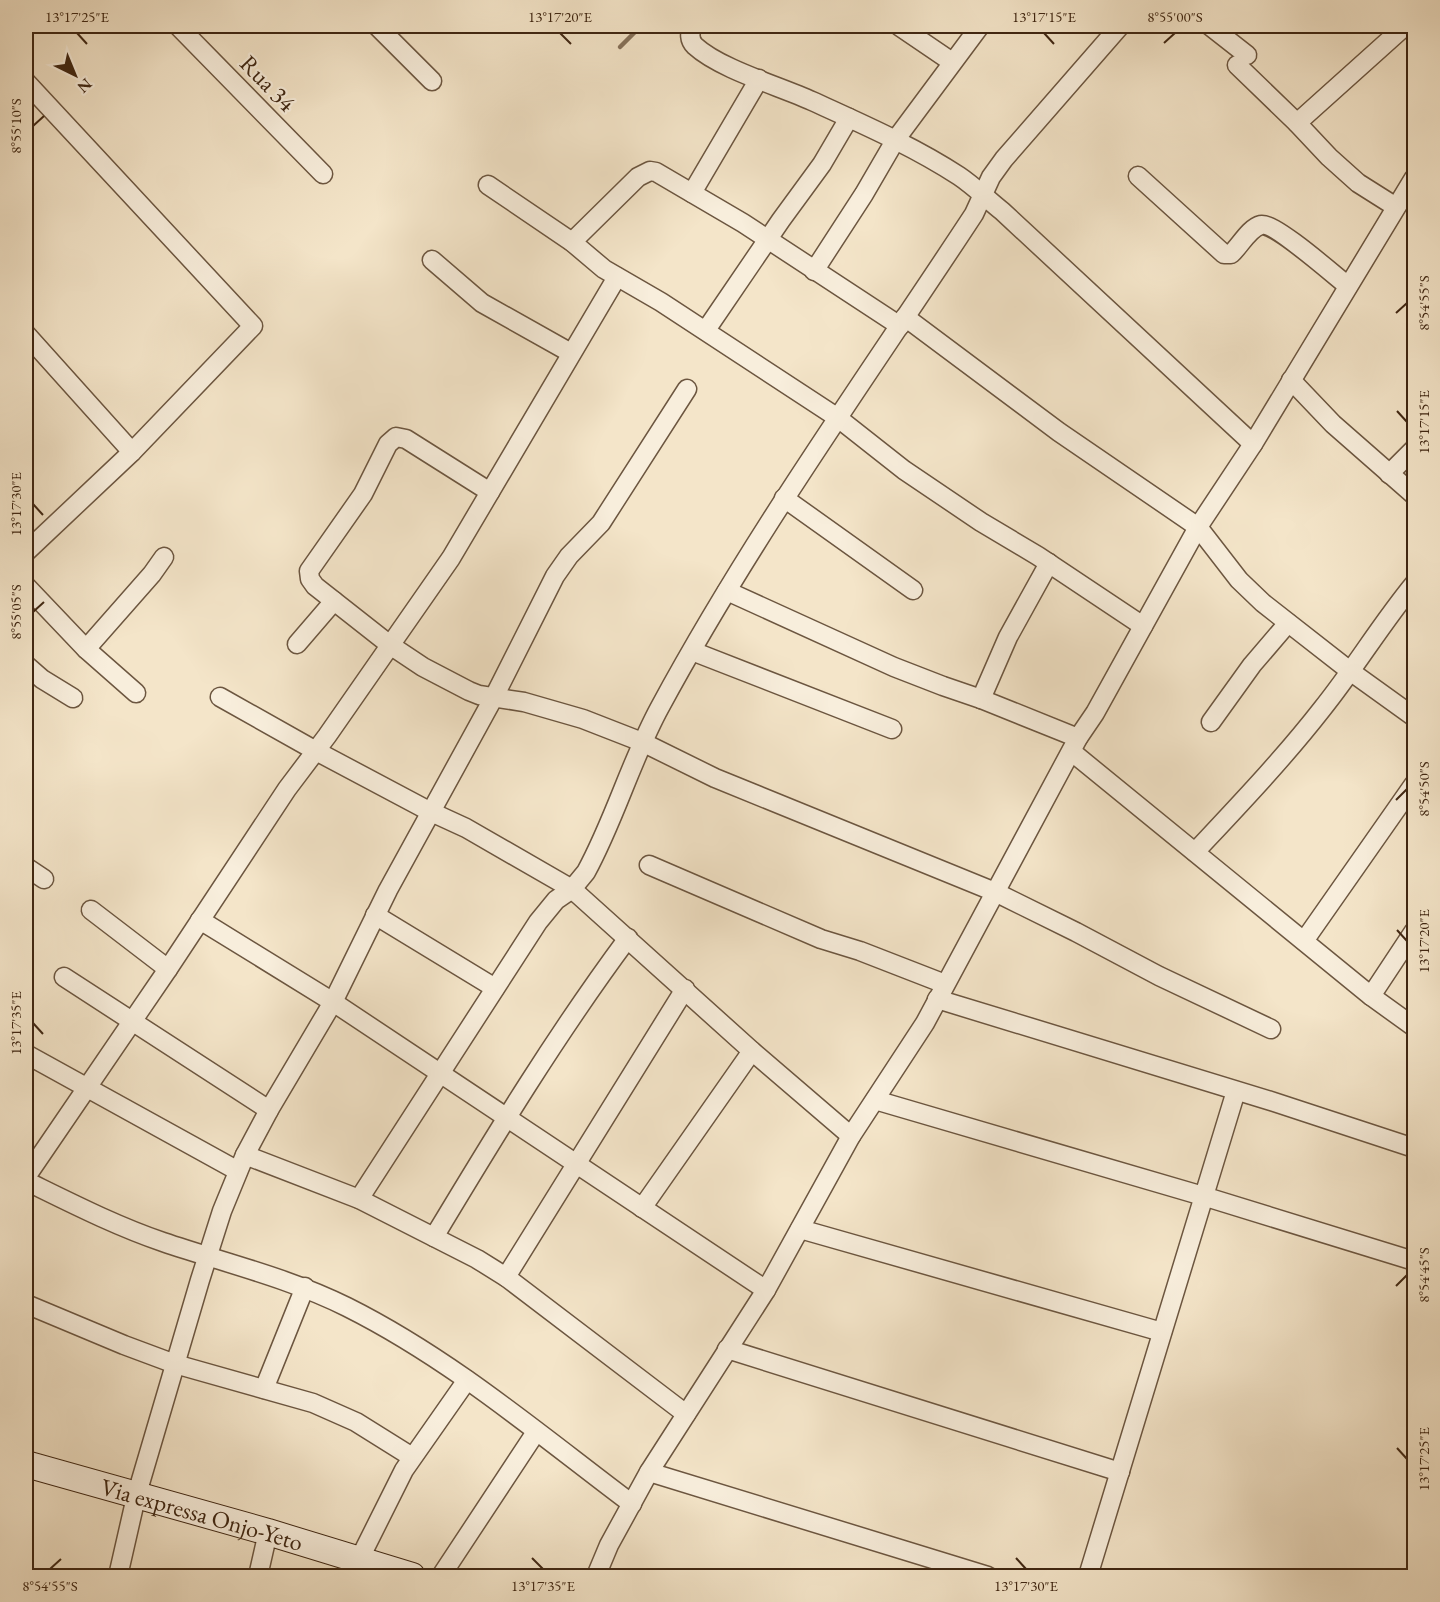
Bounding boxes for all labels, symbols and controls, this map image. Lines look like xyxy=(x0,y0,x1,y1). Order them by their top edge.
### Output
text: 13°17'25"E xyxy=(45,7,110,26)
text: 13°17'20"E xyxy=(528,7,593,26)
text: 13°17'15"E xyxy=(1012,7,1077,26)
text: 8°55'00"S xyxy=(1147,7,1203,26)
north arrow xyxy=(45,45,105,105)
street label: Rua 34 xyxy=(234,48,303,118)
text: N xyxy=(73,74,97,98)
text: 8°55'10"S xyxy=(6,98,25,154)
text: 8°54'55"S xyxy=(1414,275,1433,331)
text: 13°17'15"E xyxy=(1414,389,1433,454)
text: 13°17'30"E xyxy=(6,471,25,536)
text: 8°55'05"S xyxy=(6,584,25,640)
text: 8°54'50"S xyxy=(1414,761,1433,817)
text: 13°17'20"E xyxy=(1414,908,1433,973)
text: 13°17'35"E xyxy=(6,990,25,1055)
text: 8°54'45"S xyxy=(1414,1247,1433,1303)
text: 13°17'25"E xyxy=(1414,1426,1433,1491)
street label: Via expressa Onjo-Yeto xyxy=(97,1470,307,1557)
text: 8°54'55"S xyxy=(22,1576,78,1595)
text: 13°17'35"E xyxy=(511,1576,576,1595)
text: 13°17'30"E xyxy=(994,1576,1059,1595)

